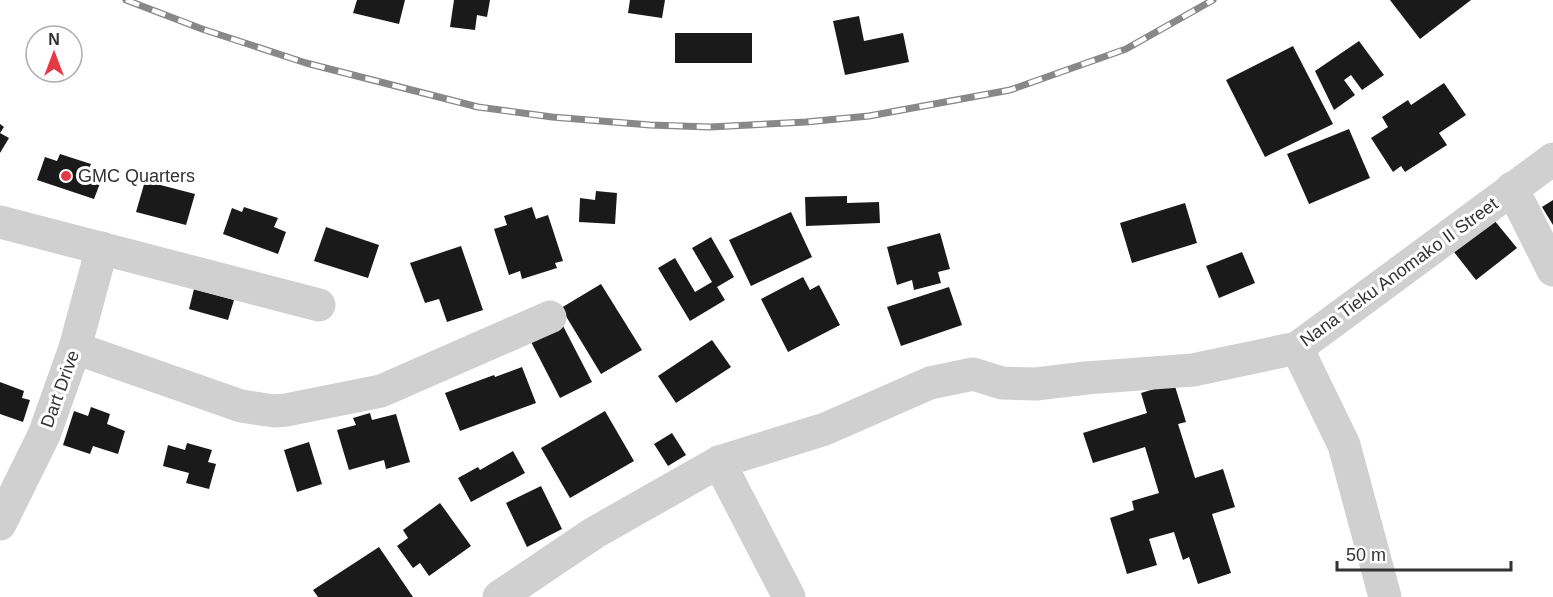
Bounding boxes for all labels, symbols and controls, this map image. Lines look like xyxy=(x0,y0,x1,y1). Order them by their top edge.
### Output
north arrow xyxy=(24,24,84,84)
text: N xyxy=(48,31,60,48)
place label: GMC Quarters xyxy=(78,166,195,186)
marker: GMC Quarters xyxy=(59,169,73,183)
street label: Nana Tieku Anomako II Street xyxy=(1296,194,1502,350)
street label: Dart Drive xyxy=(37,348,83,430)
scale bar xyxy=(1337,534,1511,572)
text: 50 m xyxy=(1346,545,1386,565)

